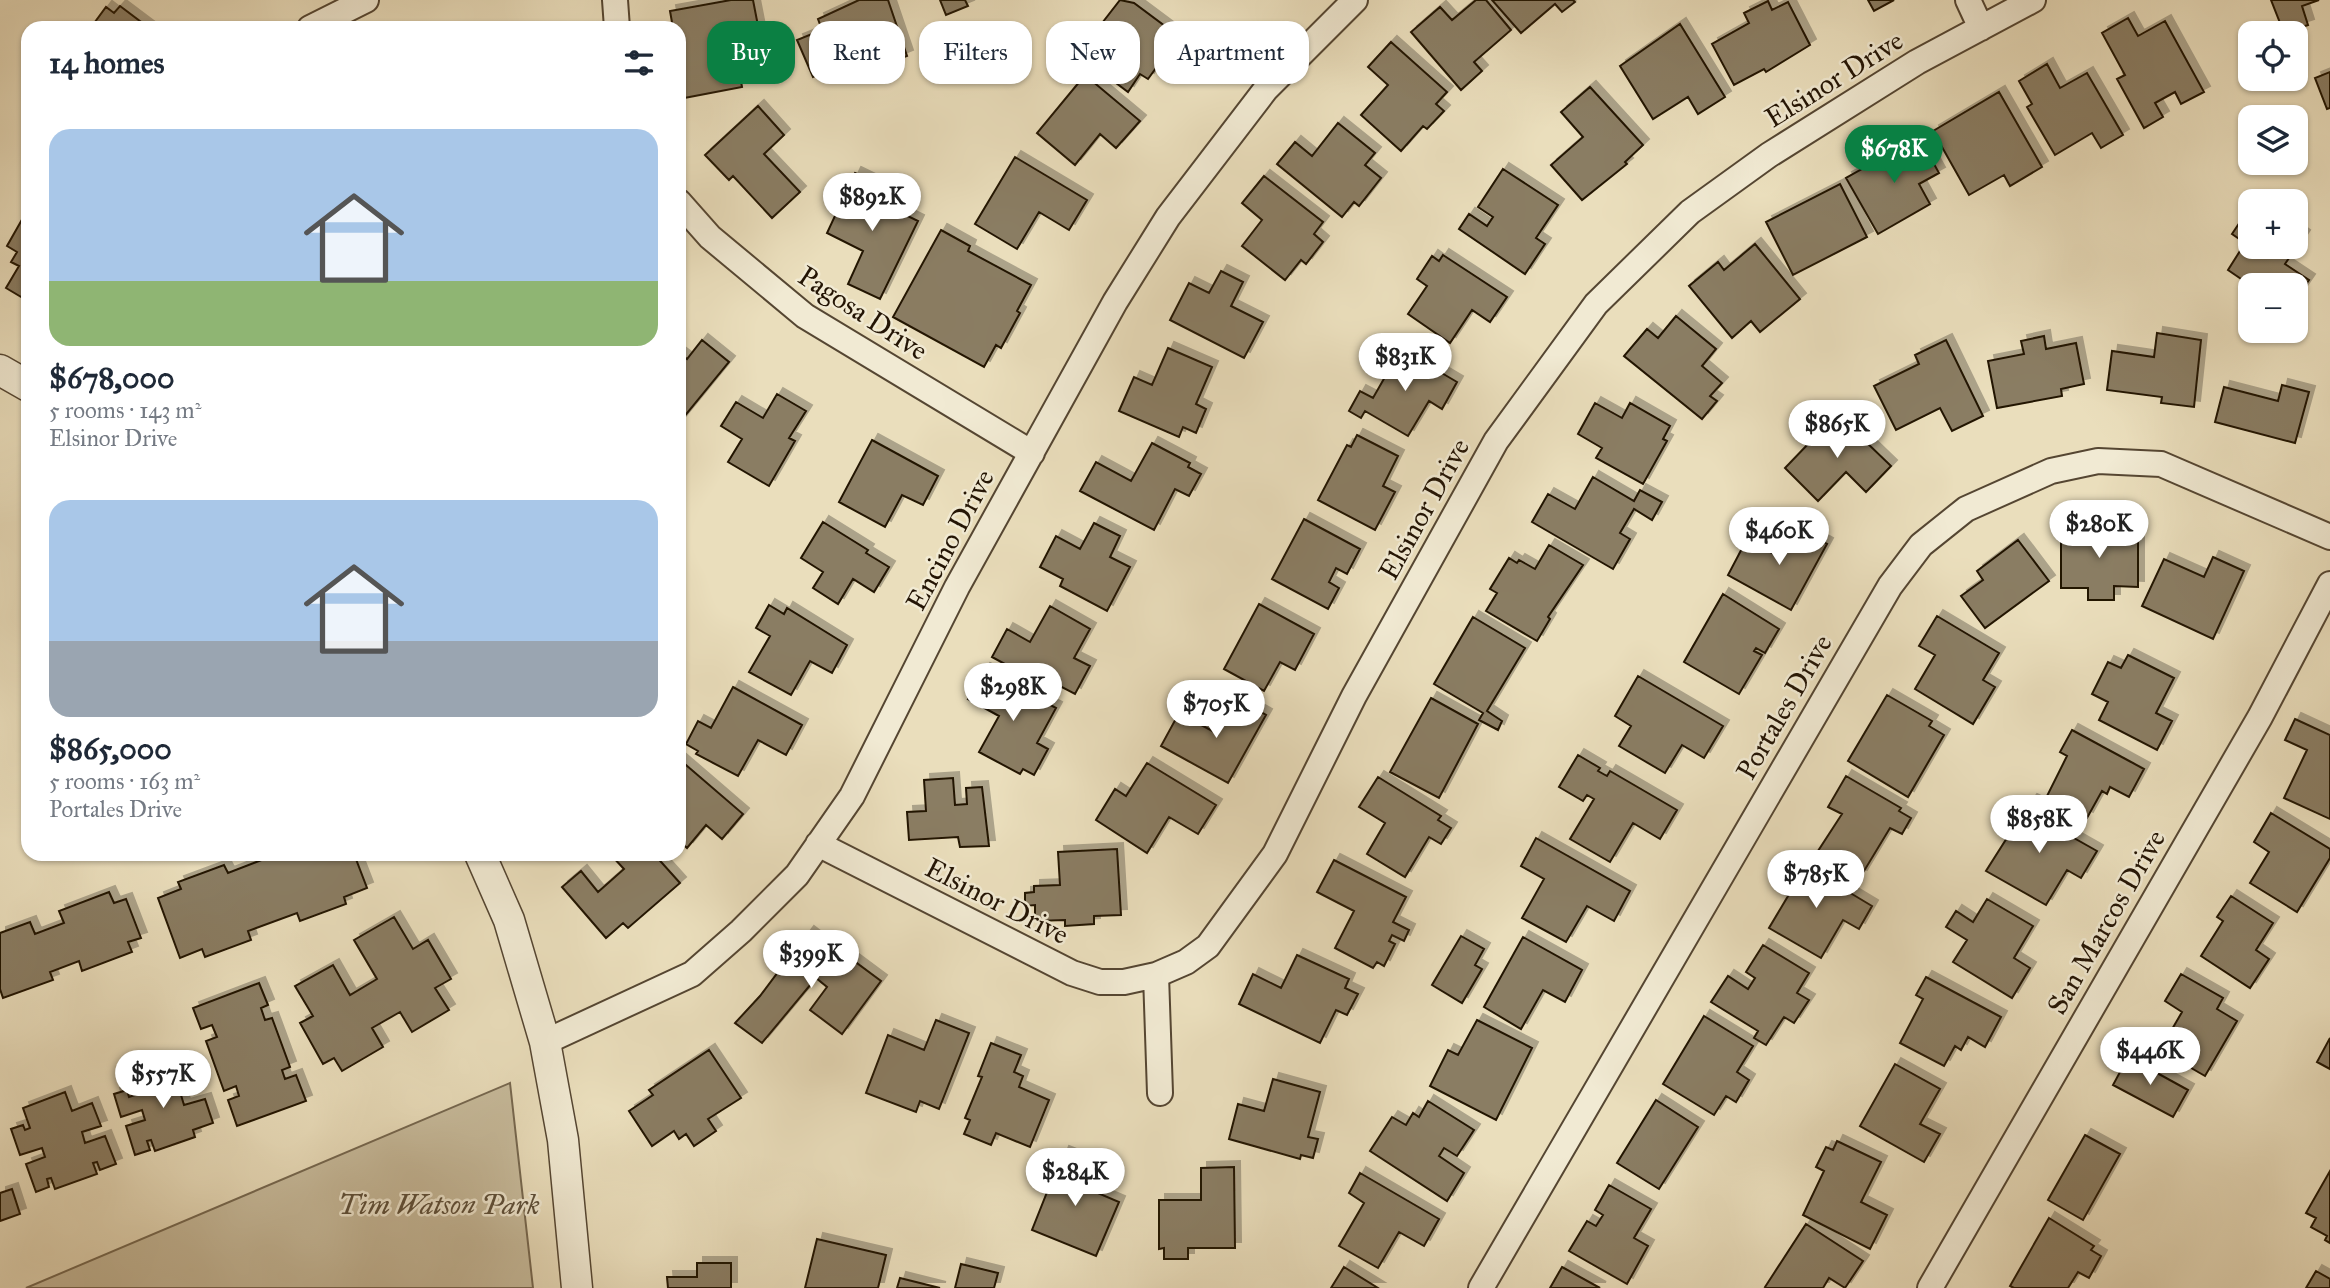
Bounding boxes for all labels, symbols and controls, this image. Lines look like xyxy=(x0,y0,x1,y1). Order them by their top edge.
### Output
chip: Buy xyxy=(707,21,795,84)
chip: Rent xyxy=(809,21,905,84)
chip: Filters xyxy=(919,21,1032,84)
chip: New xyxy=(1046,21,1140,84)
chip: Apartment xyxy=(1154,21,1309,84)
map controls xyxy=(2238,21,2308,343)
button: locate xyxy=(2238,21,2308,91)
street label: Elsinor Drive xyxy=(1758,23,1910,135)
icon: filters xyxy=(620,44,658,82)
text: 14 homes xyxy=(49,45,164,81)
button: layers xyxy=(2238,105,2308,175)
pin: $678K xyxy=(1845,125,1943,185)
text: $678K xyxy=(1861,134,1927,162)
pin: $892K xyxy=(823,174,921,233)
icon: home xyxy=(291,175,417,301)
text: $892K xyxy=(839,182,905,210)
button: + xyxy=(2238,189,2308,259)
street label: Pagosa Drive xyxy=(792,258,934,368)
button: − xyxy=(2238,273,2308,343)
pin: $831K xyxy=(1356,334,1454,393)
text: $831K xyxy=(1375,342,1435,370)
text: $678,000 xyxy=(49,360,174,396)
text: 5 rooms · 143 m² xyxy=(49,396,201,424)
pin: $865K xyxy=(1788,400,1886,460)
text: $865K xyxy=(1805,409,1869,437)
text: Elsinor Drive xyxy=(49,424,177,452)
street label: Elsinor Drive xyxy=(1371,432,1477,586)
street label: Encino Drive xyxy=(898,463,1002,617)
pin: $280K xyxy=(2050,500,2148,560)
pin: $460K xyxy=(1730,508,1828,567)
text: $280K xyxy=(2065,509,2133,537)
text: $460K xyxy=(1745,516,1813,544)
icon: home xyxy=(291,546,417,672)
street label: Portales Drive xyxy=(1728,628,1840,786)
pin: $298K xyxy=(964,664,1062,723)
text: $298K xyxy=(980,672,1046,700)
pin: $705K xyxy=(1167,680,1265,740)
text: $705K xyxy=(1183,689,1249,717)
text: $865,000 xyxy=(49,731,172,767)
text: 5 rooms · 163 m² xyxy=(49,767,200,795)
text: Portales Drive xyxy=(49,795,182,823)
pin: $858K xyxy=(1990,796,2088,855)
text: $858K xyxy=(2006,804,2072,832)
street label: San Marcos Drive xyxy=(2039,823,2173,1021)
street label: Elsinor Drive xyxy=(919,850,1075,952)
pin: $785K xyxy=(1767,850,1865,910)
text: $785K xyxy=(1783,859,1849,887)
pin: $399K xyxy=(762,930,860,990)
text: $399K xyxy=(779,939,843,967)
pin: $446K xyxy=(2101,1028,2199,1087)
text: $446K xyxy=(2116,1036,2184,1064)
pin: $557K xyxy=(114,1050,212,1110)
text: $557K xyxy=(131,1059,195,1087)
pin: $284K xyxy=(1026,1148,1124,1208)
text: $284K xyxy=(1042,1157,1108,1185)
park label: Tim Watson Park xyxy=(338,1187,540,1222)

